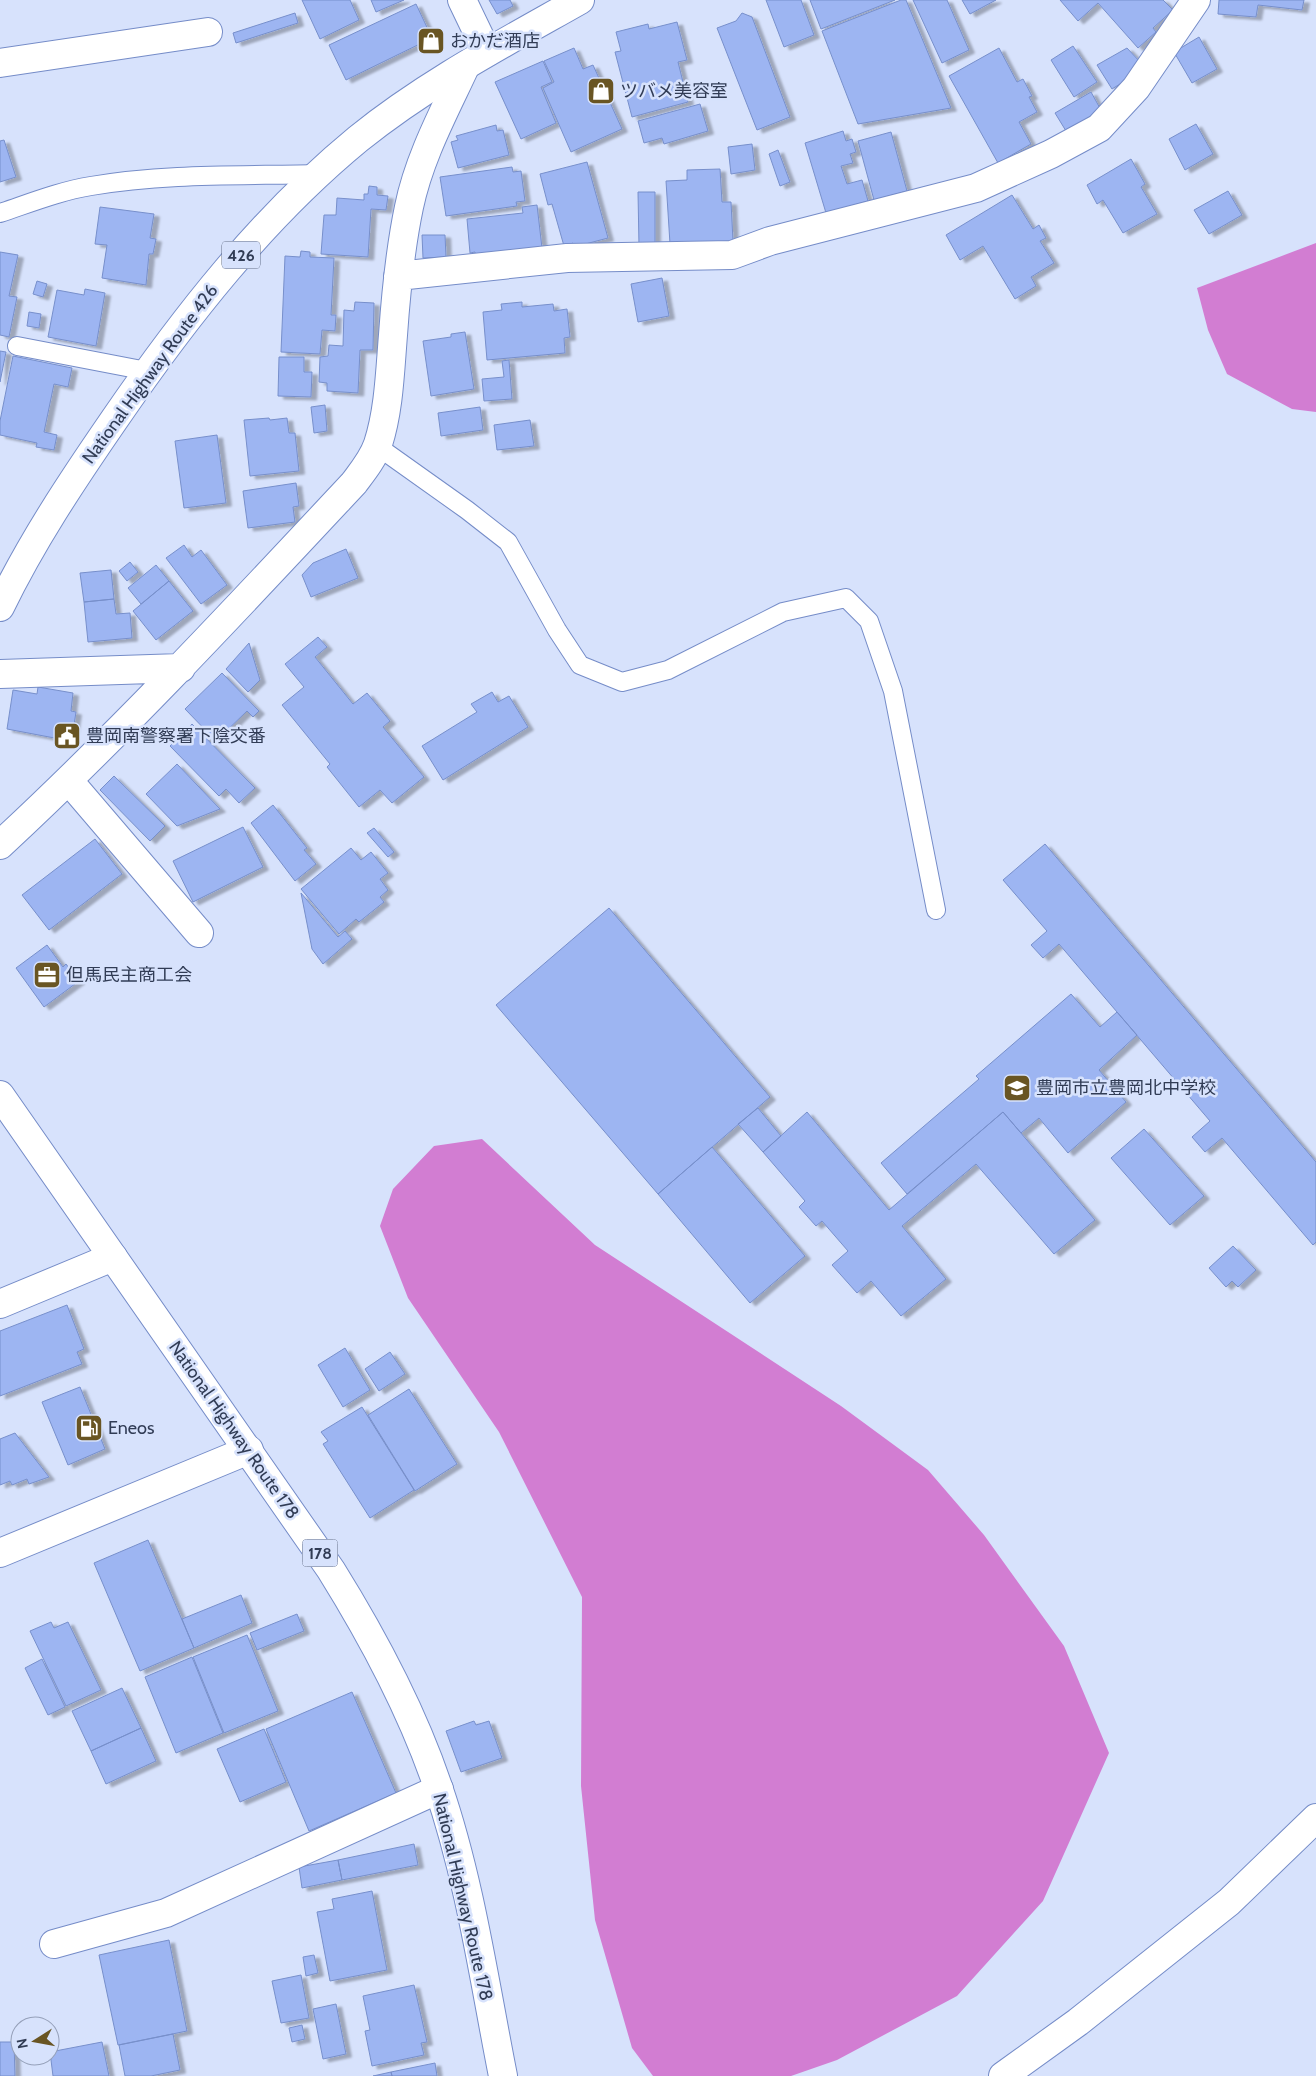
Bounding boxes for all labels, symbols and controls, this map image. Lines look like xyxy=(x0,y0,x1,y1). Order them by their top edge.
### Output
shop icon: おかだ酒店 xyxy=(416,26,446,56)
place label: おかだ酒店 xyxy=(450,30,540,52)
shop icon: ツバメ美容室 xyxy=(586,76,616,106)
place label: ツバメ美容室 xyxy=(620,80,728,102)
road number: 426 xyxy=(222,242,260,268)
street label: National Highway Route 426 xyxy=(78,280,222,468)
public building icon: 豊岡南警察署下陰交番 xyxy=(52,721,82,751)
place label: 豊岡南警察署下陰交番 xyxy=(86,725,266,747)
office icon: 但馬民主商工会 xyxy=(32,960,62,990)
place label: 但馬民主商工会 xyxy=(66,964,192,986)
school or university icon: 豊岡市立豊岡北中学校 xyxy=(1002,1073,1032,1103)
place label: 豊岡市立豊岡北中学校 xyxy=(1036,1077,1216,1099)
street label: National Highway Route 178 xyxy=(164,1337,304,1523)
fuel station icon: Eneos xyxy=(74,1413,104,1443)
place label: Eneos xyxy=(108,1417,154,1439)
road number: 178 xyxy=(302,1540,338,1566)
street label: National Highway Route 178 xyxy=(428,1791,498,2003)
north arrow xyxy=(10,2016,60,2066)
text: N xyxy=(12,2037,32,2050)

